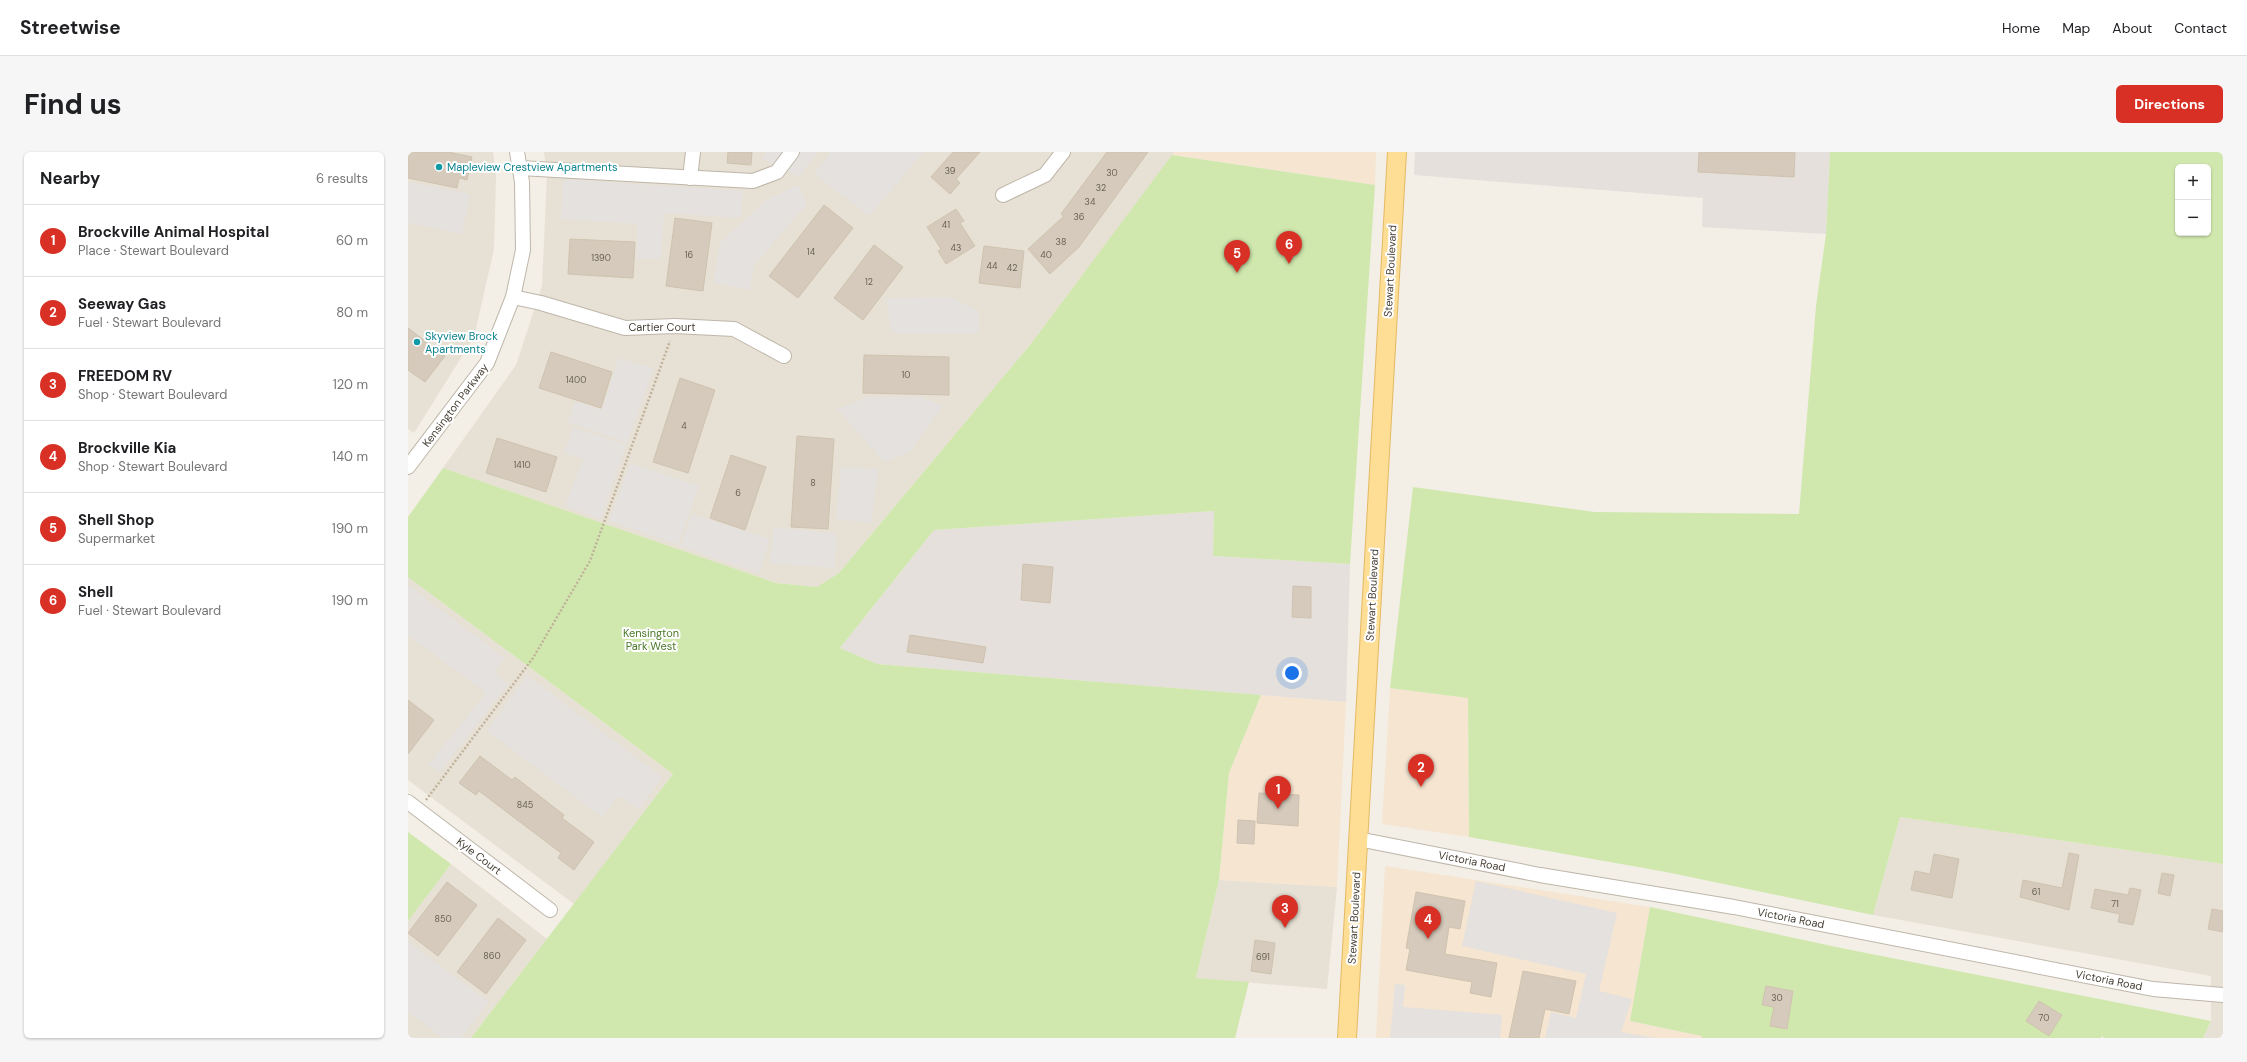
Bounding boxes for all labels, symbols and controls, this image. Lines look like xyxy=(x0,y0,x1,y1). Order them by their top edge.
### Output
text: Streetwise xyxy=(20,15,121,40)
text: Home xyxy=(2002,19,2040,37)
text: Map xyxy=(2062,19,2090,37)
text: About xyxy=(2112,19,2152,37)
text: Contact xyxy=(2174,19,2227,37)
button: Directions xyxy=(2116,85,2223,123)
text: Find us xyxy=(24,86,122,123)
place label: Mapleview Crestview Apartments xyxy=(447,160,618,174)
marker: Mapleview Crestview Apartments xyxy=(434,162,444,172)
map controls xyxy=(2175,164,2211,236)
button: + xyxy=(2175,164,2211,200)
house number: 39 xyxy=(945,165,956,177)
text: Nearby xyxy=(40,167,100,189)
house number: 30 xyxy=(1106,167,1118,179)
text: 6 results xyxy=(316,170,368,187)
house number: 32 xyxy=(1096,182,1106,194)
house number: 34 xyxy=(1085,196,1096,208)
button: − xyxy=(2175,200,2211,236)
house number: 36 xyxy=(1074,211,1085,223)
house number: 41 xyxy=(942,219,950,231)
text: Brockville Animal Hospital xyxy=(78,222,269,242)
street label: Stewart Boulevard xyxy=(1381,224,1399,317)
pin: 6 xyxy=(1276,231,1302,264)
text: 1 xyxy=(51,232,55,249)
text: 60 m xyxy=(336,232,368,249)
house number: 38 xyxy=(1056,236,1066,248)
pin: 5 xyxy=(1224,240,1250,273)
text: Place · Stewart Boulevard xyxy=(78,242,229,259)
house number: 43 xyxy=(951,242,961,254)
house number: 14 xyxy=(807,246,816,258)
house number: 16 xyxy=(685,249,694,261)
house number: 40 xyxy=(1040,249,1052,261)
house number: 1390 xyxy=(591,252,611,264)
house number: 44 xyxy=(987,260,998,272)
house number: 42 xyxy=(1007,262,1017,274)
house number: 12 xyxy=(865,276,873,288)
text: Seeway Gas xyxy=(78,294,166,314)
text: 2 xyxy=(49,304,57,321)
text: 80 m xyxy=(336,304,368,321)
text: Fuel · Stewart Boulevard xyxy=(78,314,221,331)
street label: Cartier Court xyxy=(628,320,696,334)
place label: Skyview Brock Apartments xyxy=(425,329,498,356)
marker: Skyview Brock Apartments xyxy=(412,337,422,347)
street label: Kensington Parkway xyxy=(419,360,491,450)
text: FREEDOM RV xyxy=(78,366,172,386)
house number: 10 xyxy=(902,369,910,381)
house number: 1400 xyxy=(566,374,586,386)
text: 3 xyxy=(49,376,57,393)
text: 120 m xyxy=(333,376,368,393)
text: Shop · Stewart Boulevard xyxy=(78,386,227,403)
house number: 4 xyxy=(681,420,687,432)
text: Brockville Kia xyxy=(78,438,176,458)
text: 4 xyxy=(49,448,57,465)
text: 140 m xyxy=(332,448,368,465)
text: Shop · Stewart Boulevard xyxy=(78,458,227,475)
house number: 1410 xyxy=(513,459,531,471)
house number: 8 xyxy=(810,477,816,489)
house number: 6 xyxy=(735,487,741,499)
text: Shell Shop xyxy=(78,510,154,530)
text: 5 xyxy=(49,520,57,537)
text: 190 m xyxy=(332,520,368,537)
text: Supermarket xyxy=(78,530,155,547)
street label: Stewart Boulevard xyxy=(1363,548,1381,641)
text: Shell xyxy=(78,582,113,602)
text: 6 xyxy=(49,592,57,609)
text: 190 m xyxy=(332,592,368,609)
text: Fuel · Stewart Boulevard xyxy=(78,602,221,619)
park label: Kensington Park West xyxy=(623,626,679,653)
your location xyxy=(1282,663,1302,683)
pin: 2 xyxy=(1408,754,1434,787)
pin: 1 xyxy=(1265,776,1291,809)
house number: 845 xyxy=(517,799,533,811)
street label: Kyle Court xyxy=(454,835,504,877)
street label: Victoria Road xyxy=(1437,848,1507,874)
street label: Stewart Boulevard xyxy=(1345,871,1363,964)
house number: 61 xyxy=(2032,886,2040,898)
pin: 3 xyxy=(1272,895,1298,928)
house number: 71 xyxy=(2111,898,2119,910)
street label: Victoria Road xyxy=(1756,905,1826,931)
pin: 4 xyxy=(1415,906,1441,939)
house number: 850 xyxy=(434,913,452,925)
house number: 860 xyxy=(483,950,501,962)
house number: 691 xyxy=(1256,951,1270,963)
street label: Victoria Road xyxy=(2074,967,2144,993)
house number: 30 xyxy=(1771,992,1783,1004)
house number: 70 xyxy=(2039,1012,2049,1024)

